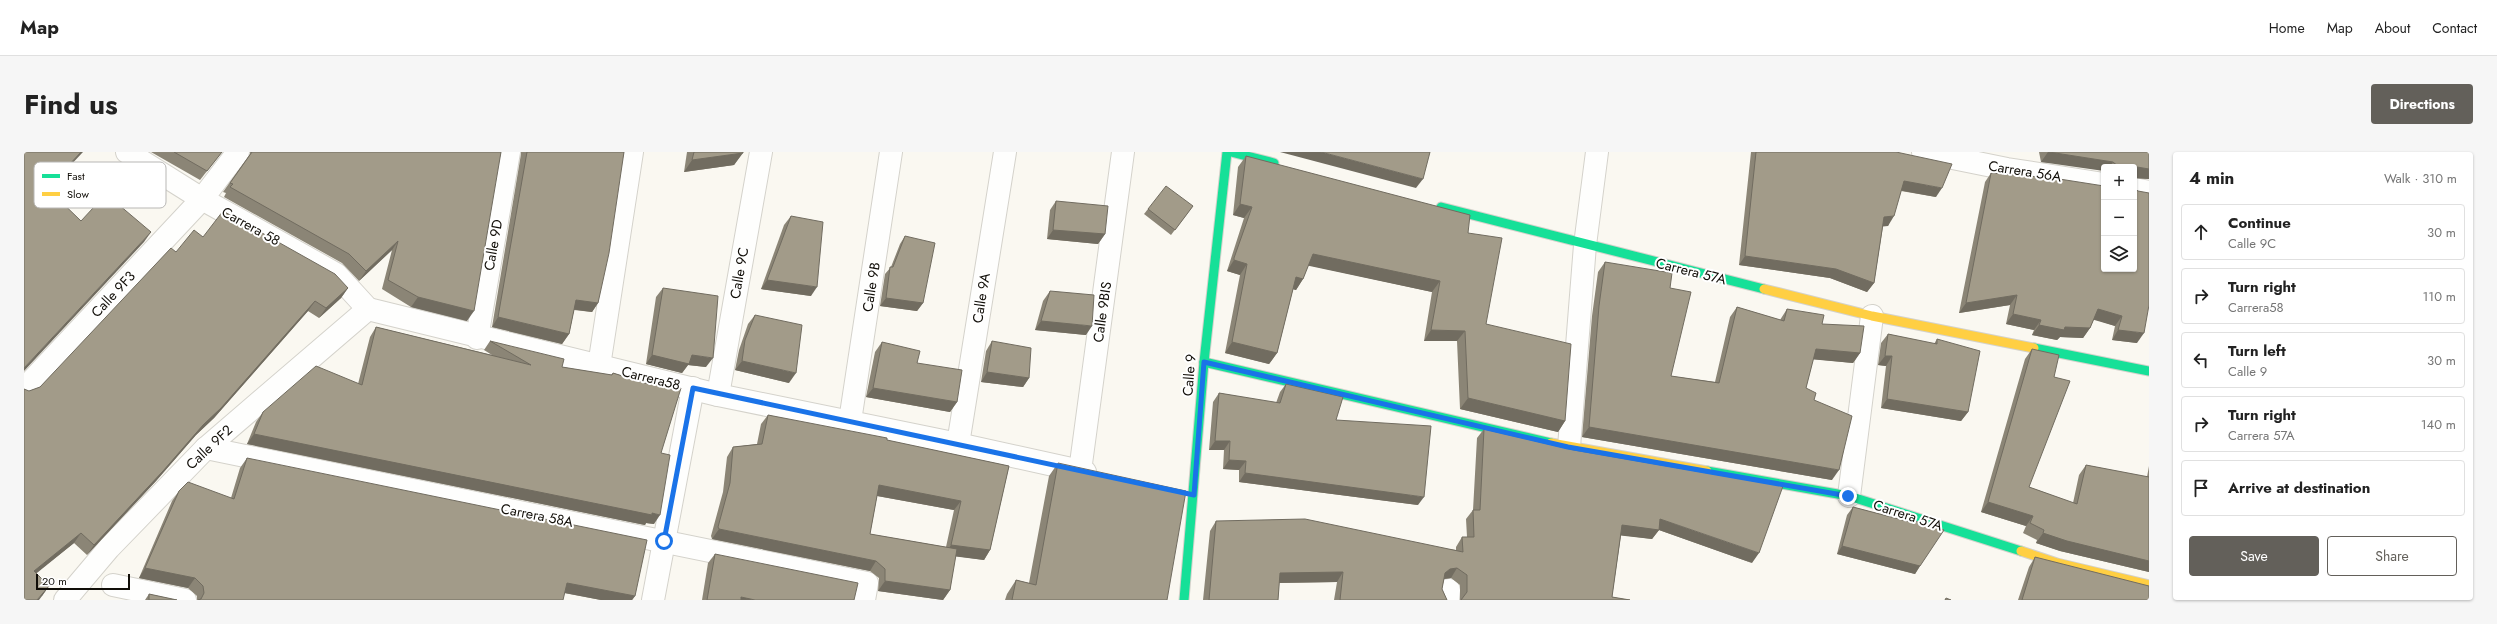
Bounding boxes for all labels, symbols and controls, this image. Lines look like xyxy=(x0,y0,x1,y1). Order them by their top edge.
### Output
text: Map xyxy=(20,14,59,41)
text: Home xyxy=(2269,18,2305,38)
text: Map xyxy=(2327,18,2353,38)
text: About xyxy=(2375,18,2410,38)
text: Contact xyxy=(2432,18,2477,38)
text: Find us xyxy=(24,84,118,125)
button: Directions xyxy=(2371,84,2473,124)
street label: Carrera 56A xyxy=(1987,155,2064,187)
legend xyxy=(34,162,166,208)
map controls xyxy=(2101,164,2137,272)
button: + xyxy=(2101,164,2137,200)
text: 4 min xyxy=(2189,166,2234,190)
text: Fast xyxy=(67,168,85,184)
text: Walk · 310 m xyxy=(2384,169,2457,188)
text: Slow xyxy=(67,186,89,202)
button: − xyxy=(2101,200,2137,236)
street label: Carrera 58 xyxy=(218,202,284,250)
text: Continue xyxy=(2228,212,2291,234)
street label: Calle 9D xyxy=(479,218,507,272)
icon: ahead xyxy=(2190,221,2212,243)
text: 30 m xyxy=(2427,223,2456,242)
text: Calle 9C xyxy=(2228,234,2276,253)
button: layers xyxy=(2101,236,2137,272)
street label: Calle 9C xyxy=(725,246,753,300)
street label: Carrera 57A xyxy=(1654,253,1729,290)
street label: Calle 9B xyxy=(857,261,885,313)
street label: Calle 9F3 xyxy=(86,266,140,322)
street label: Calle 9A xyxy=(967,271,995,325)
text: Turn right xyxy=(2228,276,2296,298)
street label: Calle 9BIS xyxy=(1088,280,1116,344)
icon: right xyxy=(2190,285,2212,307)
text: 110 m xyxy=(2422,287,2456,306)
text: Carrera58 xyxy=(2228,298,2284,317)
text: Turn left xyxy=(2228,340,2286,362)
icon: left xyxy=(2190,349,2212,371)
text: 30 m xyxy=(2427,351,2456,370)
street label: Calle 9 xyxy=(1177,353,1201,397)
street label: Carrera58 xyxy=(619,361,683,395)
text: Calle 9 xyxy=(2228,362,2267,381)
text: Turn right xyxy=(2228,404,2296,426)
icon: right xyxy=(2190,413,2212,435)
text: 140 m xyxy=(2421,415,2456,434)
street label: Calle 9F2 xyxy=(181,420,237,474)
text: Carrera 57A xyxy=(2228,426,2295,445)
icon: arrive xyxy=(2190,477,2212,499)
text: Arrive at destination xyxy=(2228,477,2370,499)
route end xyxy=(1839,487,1857,505)
street label: Carrera 57A xyxy=(1871,494,1946,536)
street label: Carrera 58A xyxy=(499,498,576,532)
route start xyxy=(655,532,673,550)
button: Save xyxy=(2189,536,2319,576)
button: Share xyxy=(2327,536,2457,576)
scale bar xyxy=(36,572,130,591)
text: 20 m xyxy=(42,573,67,589)

